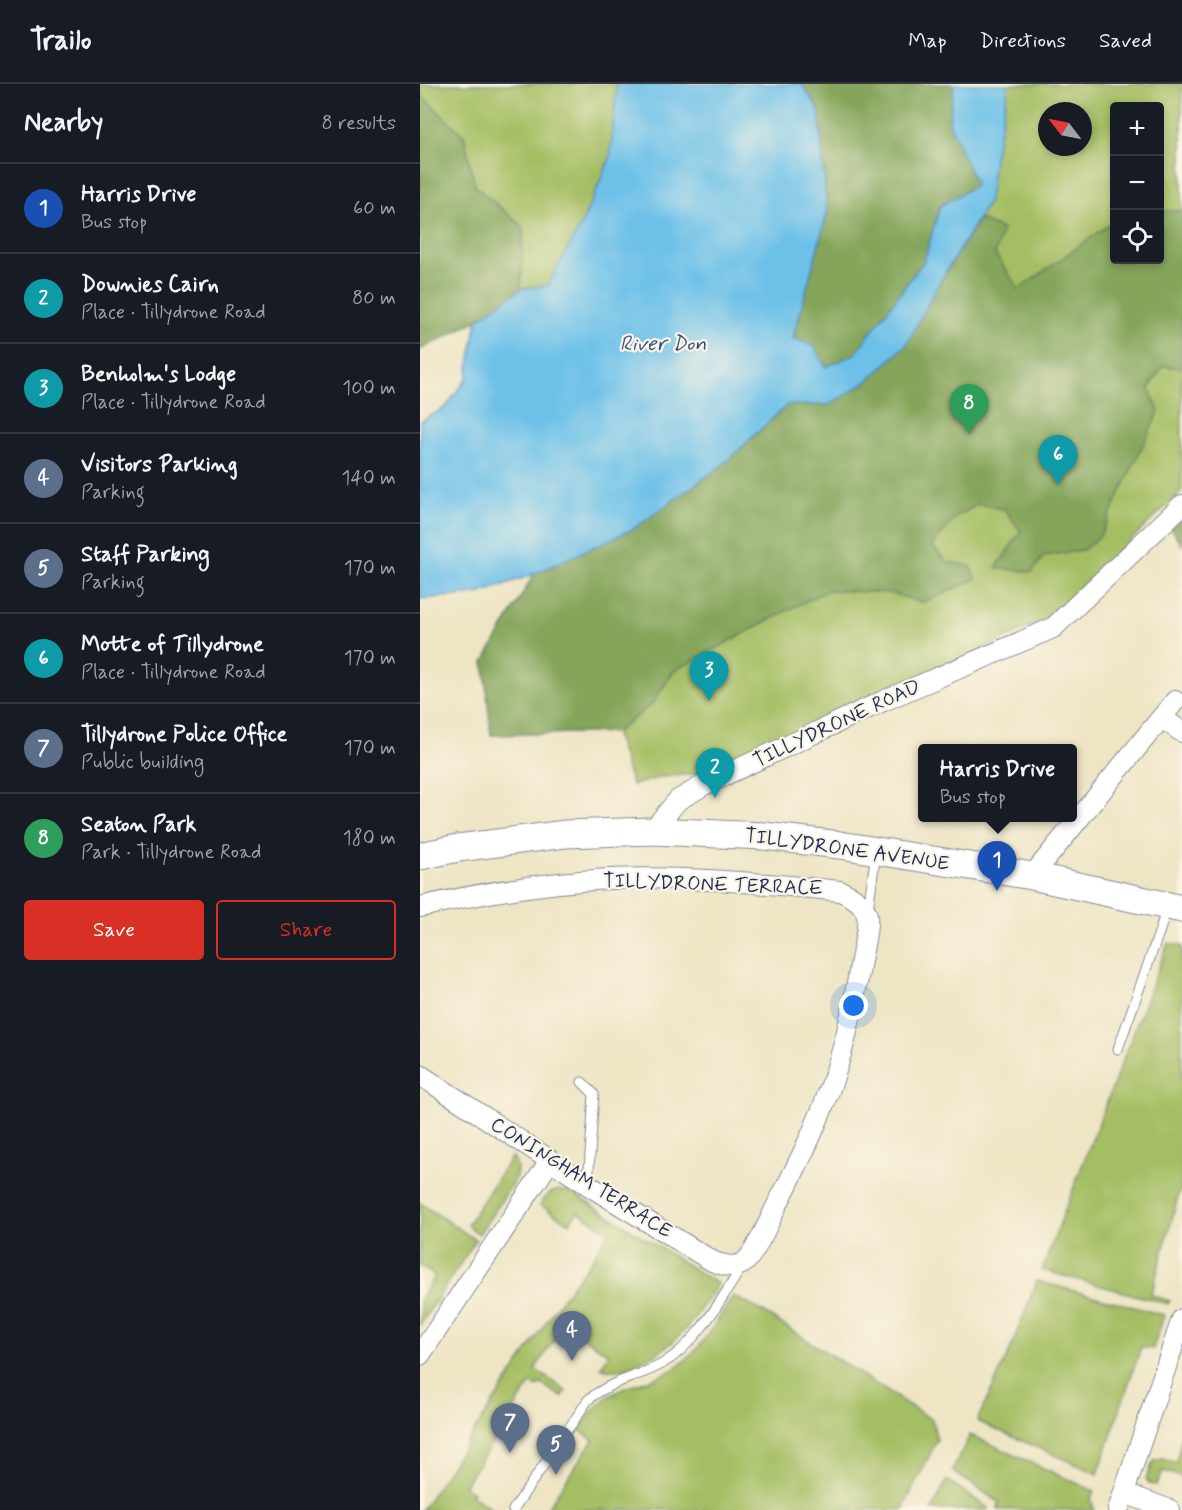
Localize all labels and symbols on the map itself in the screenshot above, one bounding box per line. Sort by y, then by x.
north arrow [1038,102,1092,156]
water label: River Don [620,330,706,358]
pin: 8 [950,384,988,434]
pin: 6 [1038,436,1078,485]
pin: 3 [690,652,728,701]
street label: TILLYDRONE ROAD [749,673,925,775]
pin: 2 [696,748,734,798]
street label: TILLYDRONE AVENUE [743,822,951,878]
pin: 1 [978,842,1016,891]
street label: TILLYDRONE TERRACE [603,868,823,902]
your location [839,991,868,1020]
street label: CONINGHAM TERRACE [485,1111,677,1245]
pin: 4 [552,1312,592,1361]
pin: 7 [490,1404,530,1453]
pin: 5 [536,1426,576,1475]

